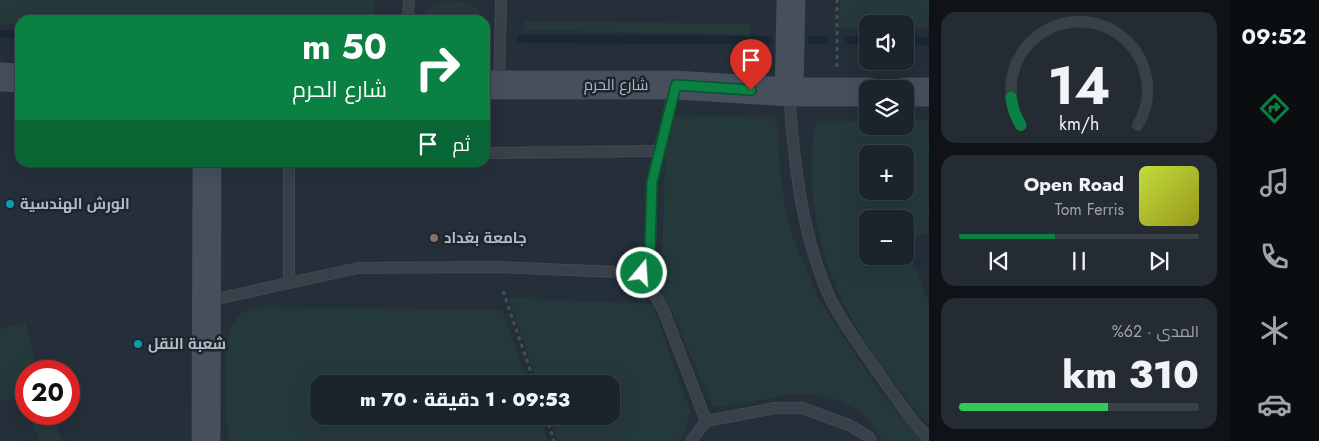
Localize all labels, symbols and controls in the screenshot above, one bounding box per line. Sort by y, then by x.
map controls [859,15,914,265]
button: sound [859,15,914,70]
text: 09:52 [1242,20,1307,52]
text: 50 m [302,22,387,72]
icon: right [405,35,470,100]
pin [730,39,772,90]
icon: arrive [737,46,765,74]
text: 14 [1048,48,1110,124]
text: شارع الحرم [292,73,387,105]
street label: شارع الحرم [584,74,648,96]
button: layers [859,80,914,135]
icon: directions [1257,91,1292,126]
text: km/h [1059,111,1099,137]
icon: arrive [414,130,442,158]
text: ثم [452,131,470,158]
button: + [859,145,914,200]
icon: music [1257,165,1292,200]
text: Open Road [1024,171,1124,198]
place label: الورش الهندسية [20,193,130,215]
marker: الورش الهندسية [4,198,16,210]
text: Tom Ferris [1055,198,1124,221]
button: − [859,210,914,265]
place label: جامعة بغداد [444,227,527,249]
marker: جامعة بغداد [428,232,440,244]
icon: phone [1257,239,1292,274]
position arrow [615,246,667,298]
icon: previous [985,247,1013,275]
icon: pause [1065,247,1093,275]
icon: next [1145,247,1173,275]
icon: climate [1257,313,1292,348]
text: المدى · 62% [1112,320,1199,343]
place label: شعبة النقل [148,333,226,355]
marker: شعبة النقل [132,338,144,350]
text: 310 km [1062,347,1199,402]
speed limit sign: 20 [15,360,80,425]
text: 09:53 · 1 دقيقة · 70 m [360,386,570,413]
icon: car [1257,387,1292,422]

